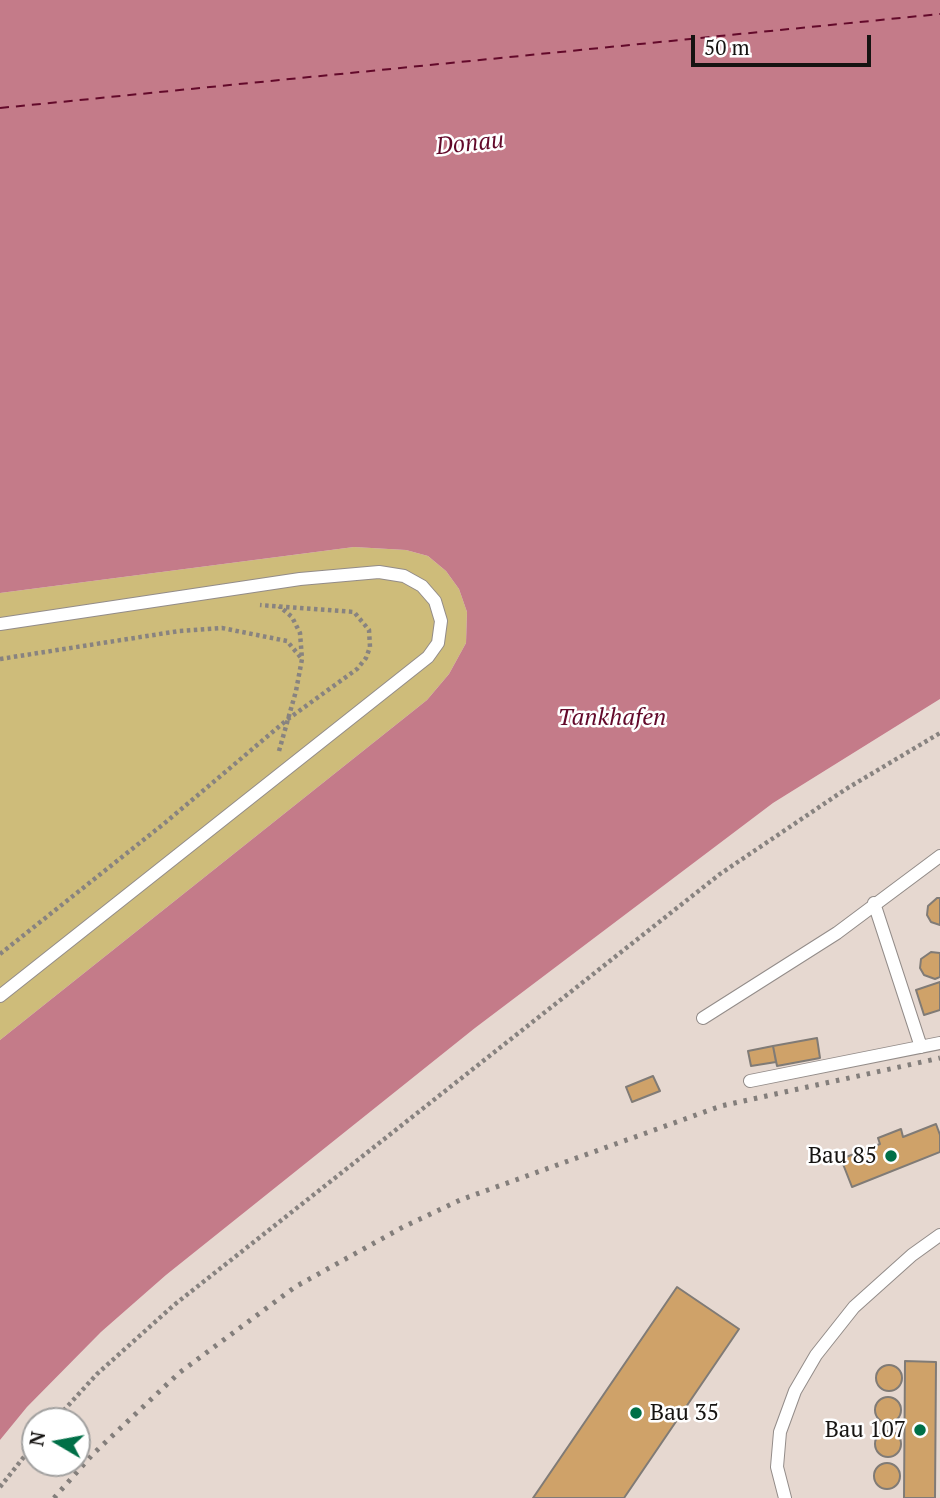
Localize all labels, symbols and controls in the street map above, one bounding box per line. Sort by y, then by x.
scale bar [695,21,875,65]
text: 50 m [704,33,750,61]
water label: Donau [435,126,505,162]
water label: Tankhafen [558,704,666,732]
place label: Bau 85 [808,1142,877,1170]
marker: Bau 85 [883,1148,899,1164]
place label: Bau 35 [650,1399,719,1427]
marker: Bau 35 [628,1405,644,1421]
north arrow [21,1407,91,1477]
place label: Bau 107 [825,1416,906,1444]
marker: Bau 107 [912,1422,928,1438]
text: N [23,1429,50,1448]

